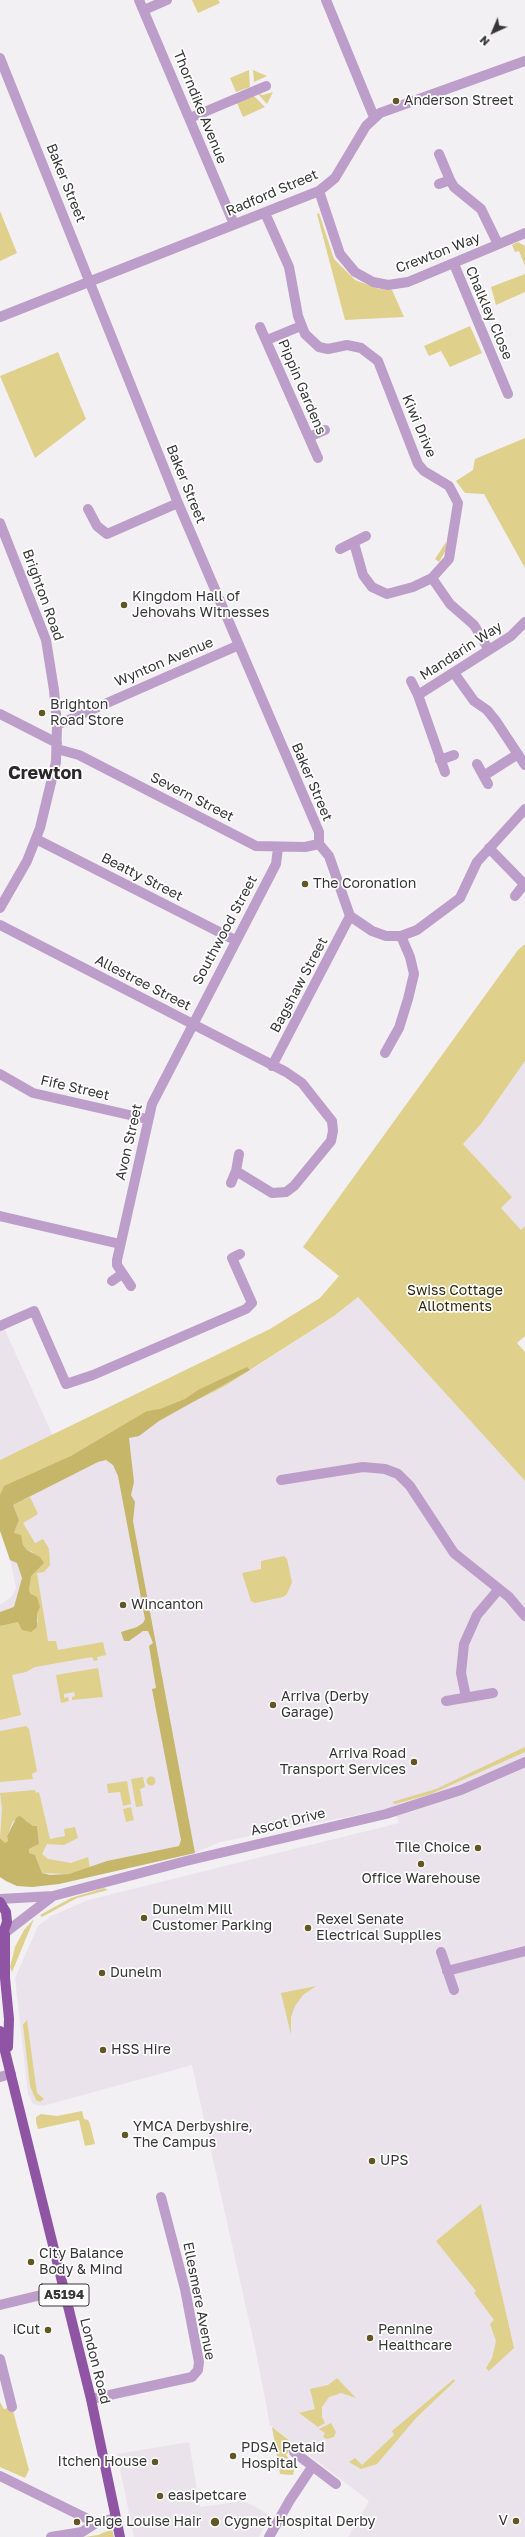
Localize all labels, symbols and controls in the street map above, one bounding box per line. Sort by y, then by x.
north arrow [473,12,513,52]
text: N [477,33,492,49]
street label: Thorndike Avenue [170,48,230,166]
place label: Anderson Street [404,93,514,109]
marker: Anderson Street [391,96,401,106]
street label: Baker Street [43,141,89,225]
street label: Radford Street [224,166,320,220]
street label: Crewton Way [393,229,483,277]
street label: Chalkley Close [462,264,516,362]
street label: Pippin Gardens [274,337,330,437]
street label: Kiwi Drive [398,392,440,460]
street label: Baker Street [163,442,209,526]
street label: Brighton Road [19,547,67,643]
place label: Kingdom Hall of Jehovahs Witnesses [132,589,269,622]
marker: Kingdom Hall of Jehovahs Witnesses [119,600,129,610]
street label: Mandarin Way [417,618,505,684]
street label: Wynton Avenue [112,634,216,690]
place label: Brighton Road Store [50,697,124,730]
marker: Brighton Road Store [37,708,47,718]
street label: Baker Street [288,740,336,824]
district label: Crewton [8,762,82,784]
street label: Severn Street [147,769,237,825]
street label: Beatty Street [98,849,186,905]
street label: Southwood Street [189,872,261,988]
place label: The Coronation [313,876,416,892]
marker: The Coronation [300,879,310,889]
street label: Bagshaw Street [267,934,331,1036]
street label: Allestree Street [92,952,194,1014]
street label: Fife Street [39,1072,111,1104]
street label: Avon Street [112,1102,146,1182]
park label: Swiss Cottage Allotments [407,1283,503,1316]
place label: Wincanton [131,1597,203,1613]
marker: Wincanton [118,1600,128,1610]
place label: Arriva (Derby Garage) [281,1689,369,1722]
marker: Arriva (Derby Garage) [268,1700,278,1710]
place label: Arriva Road Transport Services [280,1746,406,1778]
marker: Arriva Road Transport Services [409,1757,419,1767]
street label: Ascot Drive [249,1805,327,1839]
place label: Tile Choice [396,1840,470,1856]
marker: Tile Choice [473,1843,483,1853]
marker: Office Warehouse [416,1859,426,1869]
place label: Office Warehouse [362,1871,480,1887]
place label: Dunelm Mill Customer Parking [152,1902,272,1934]
place label: Rexel Senate Electrical Supplies [316,1912,441,1944]
marker: Dunelm Mill Customer Parking [139,1913,149,1923]
marker: Rexel Senate Electrical Supplies [303,1923,313,1933]
place label: Dunelm [110,1965,162,1981]
marker: Dunelm [97,1968,107,1978]
place label: HSS Hire [111,2042,171,2058]
marker: HSS Hire [98,2045,108,2055]
place label: YMCA Derbyshire, The Campus [133,2119,253,2152]
marker: YMCA Derbyshire, The Campus [120,2130,130,2140]
place label: UPS [380,2153,408,2169]
marker: UPS [367,2156,377,2166]
street label: Ellesmere Avenue [179,2241,219,2361]
place label: City Balance Body & Mind [39,2246,124,2278]
marker: City Balance Body & Mind [26,2257,36,2267]
road number: A5194 [39,2284,89,2306]
street label: London Road [76,2316,114,2406]
place label: iCut [13,2322,40,2338]
place label: Pennine Healthcare [378,2322,452,2354]
marker: iCut [43,2325,53,2335]
marker: Pennine Healthcare [365,2333,375,2343]
place label: PDSA Petaid Hospital [241,2440,325,2472]
marker: PDSA Petaid Hospital [228,2451,238,2461]
place label: Itchen House [57,2454,147,2470]
marker: Itchen House [150,2457,160,2467]
place label: easipetcare [168,2488,247,2504]
marker: easipetcare [155,2491,165,2501]
place label: V [499,2513,508,2529]
place label: Paige Louise Hair [85,2514,201,2530]
place label: Cygnet Hospital Derby [224,2514,375,2530]
marker: Cygnet Hospital Derby [209,2516,221,2528]
marker: V [511,2516,521,2526]
marker: Paige Louise Hair [72,2517,82,2527]

